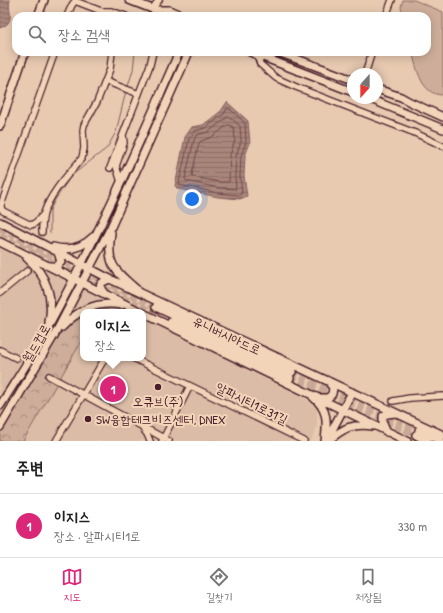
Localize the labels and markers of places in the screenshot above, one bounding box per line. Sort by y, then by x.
pin: 1 [100,374,126,404]
marker: 오큐브(주) [153,382,163,392]
place label: 오큐브(주) [133,392,183,410]
place label: SW융합테크비즈센터, DNEX [96,410,226,428]
marker: SW융합테크비즈센터, DNEX [83,414,93,424]

